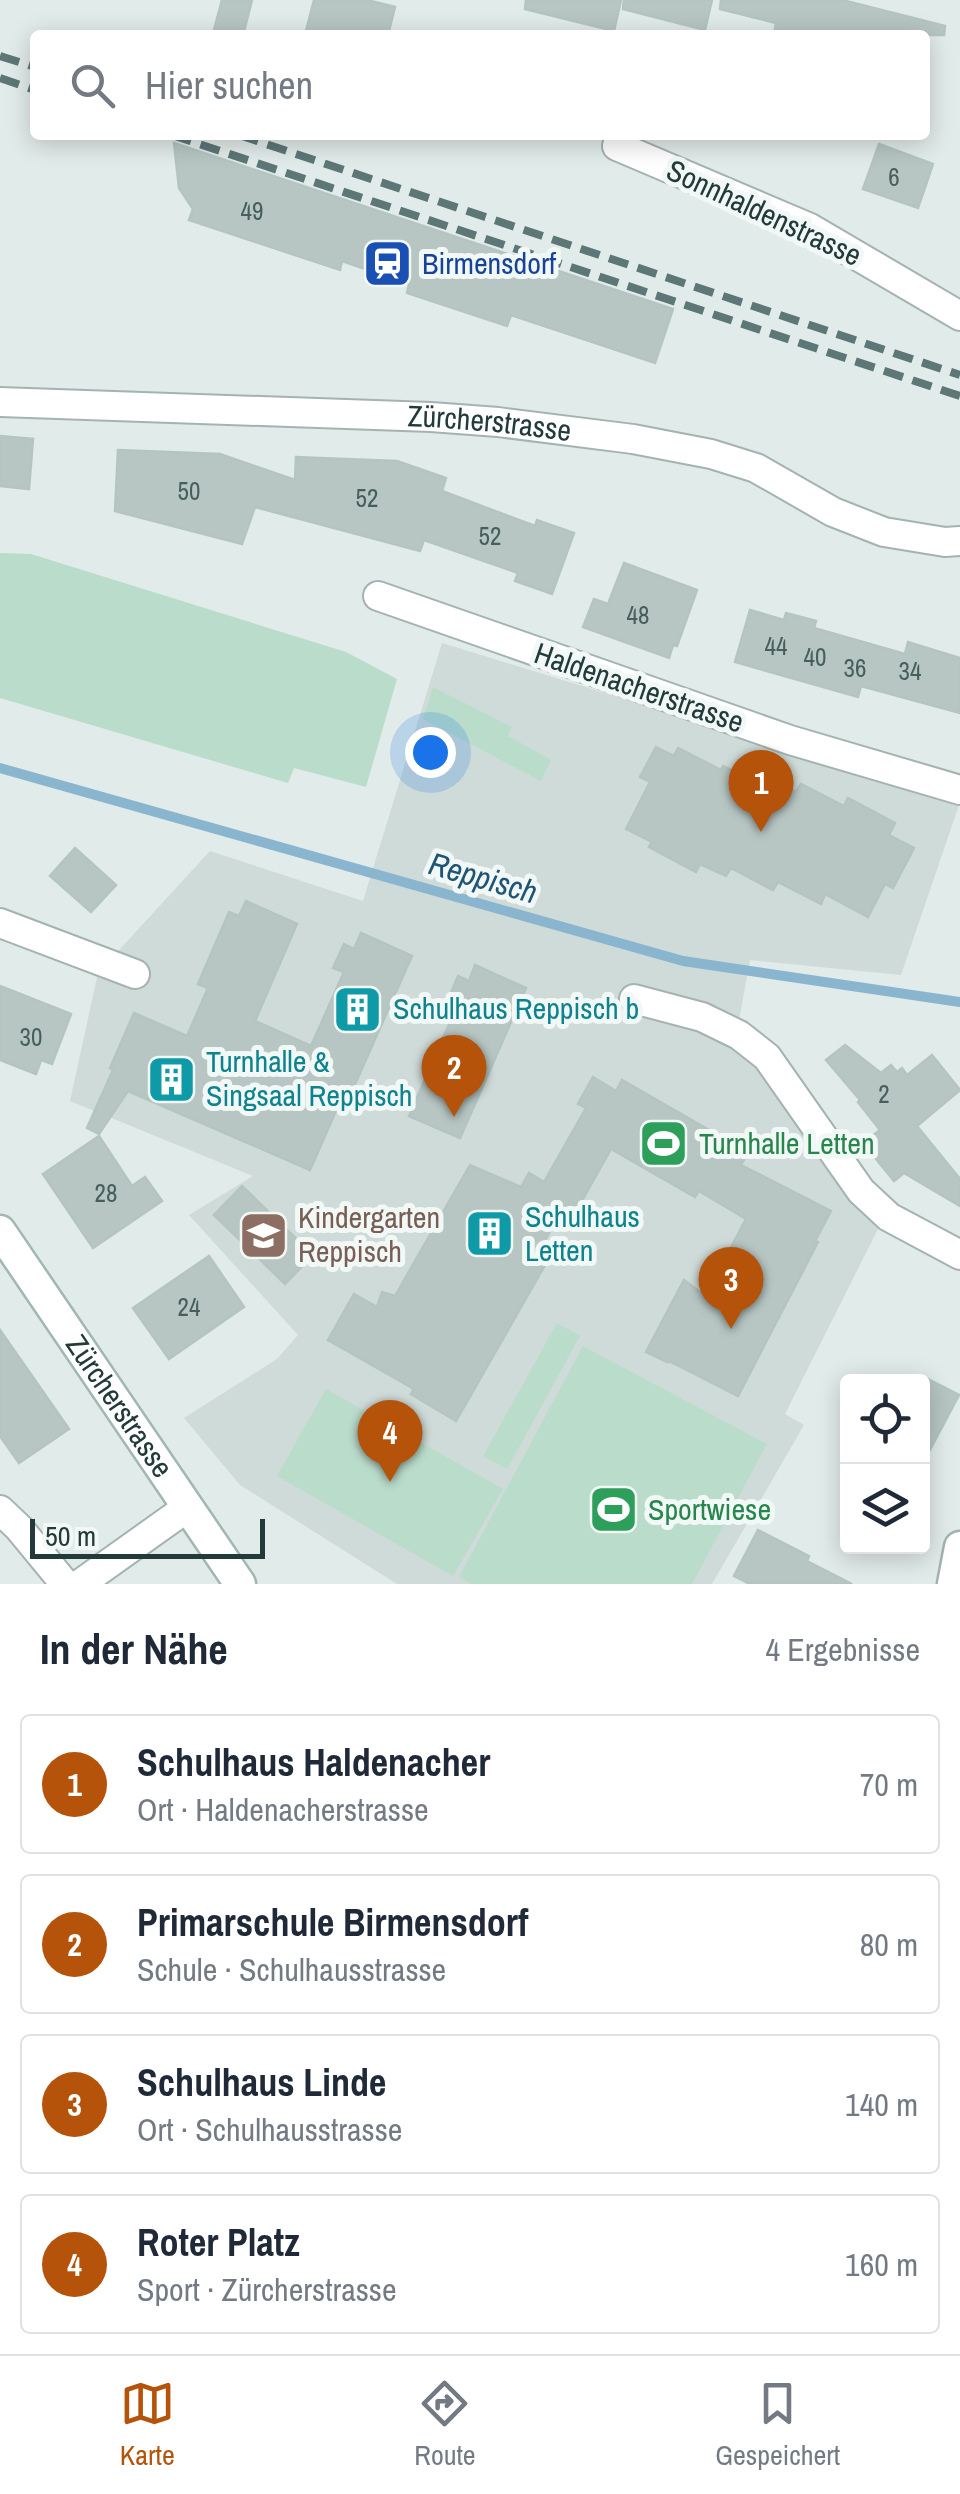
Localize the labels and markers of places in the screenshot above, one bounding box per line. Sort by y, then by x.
station icon: Birmensdorf [361,238,413,290]
place label: Birmensdorf [422,243,556,283]
pin: 1 [728,750,794,832]
building icon: Schulhaus Reppisch b [332,983,384,1035]
place label: Schulhaus Reppisch b [393,988,639,1028]
pin: 2 [422,1034,486,1117]
place label: Turnhalle & Singsaal Reppisch [206,1041,413,1115]
building icon: Turnhalle & Singsaal Reppisch [145,1053,197,1105]
sports icon: Turnhalle Letten [638,1118,690,1170]
place label: Turnhalle Letten [699,1123,875,1163]
place label: Schulhaus Letten [525,1196,640,1270]
place label: Kindergarten Reppisch [298,1197,440,1271]
building icon: Schulhaus Letten [464,1208,516,1260]
school or university icon: Kindergarten Reppisch [237,1209,289,1261]
pin: 3 [698,1246,764,1329]
pin: 4 [358,1400,422,1482]
sports icon: Sportwiese [587,1484,639,1536]
place label: Sportwiese [648,1489,771,1529]

